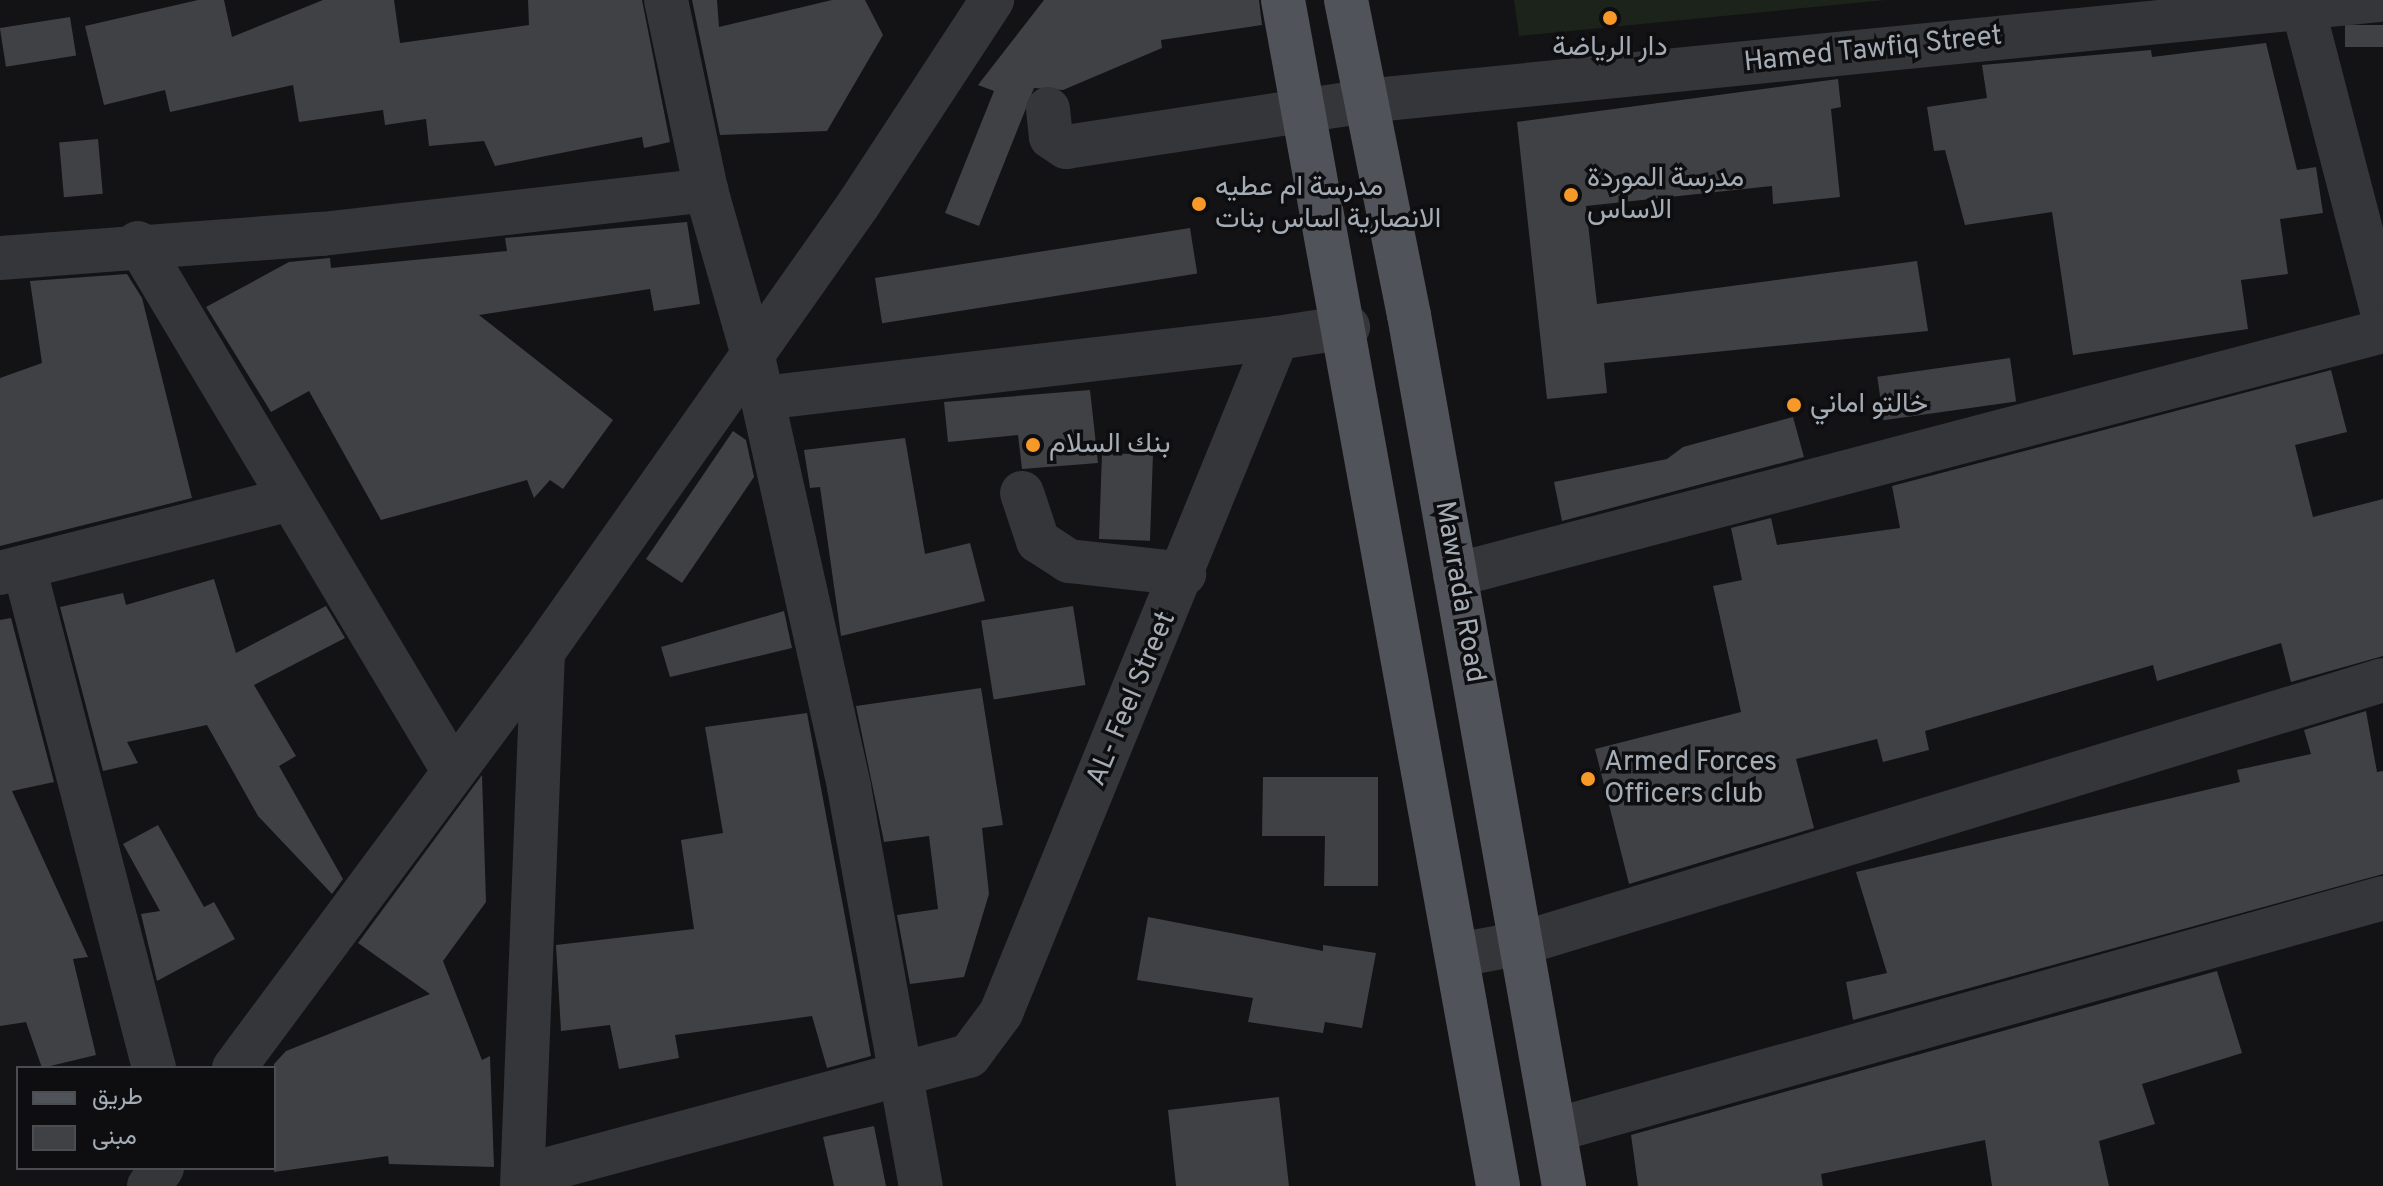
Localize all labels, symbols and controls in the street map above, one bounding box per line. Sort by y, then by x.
marker: دار الرياضة [1601,9,1619,27]
street label: Hamed Tawfiq Street [1742,20,2004,80]
place label: دار الرياضة [1552,31,1668,65]
place label: مدرسة الموردة الاساس [1587,162,1744,228]
place label: مدرسة ام عطيه الانصارية اساس بنات [1215,171,1441,237]
marker: مدرسة الموردة الاساس [1562,186,1580,204]
marker: مدرسة ام عطيه الانصارية اساس بنات [1190,195,1208,213]
place label: خالتو اماني [1810,388,1928,422]
marker: خالتو اماني [1785,396,1803,414]
place label: بنك السلام [1049,428,1170,462]
marker: بنك السلام [1024,436,1042,454]
street label: Mawrada Road [1427,499,1491,685]
street label: AL- Feel Street [1080,607,1184,791]
place label: Armed Forces Officers club [1604,746,1777,812]
marker: Armed Forces Officers club [1579,770,1597,788]
legend [16,1066,276,1170]
text: طريق [92,1083,143,1113]
text: مبنى [92,1123,137,1153]

